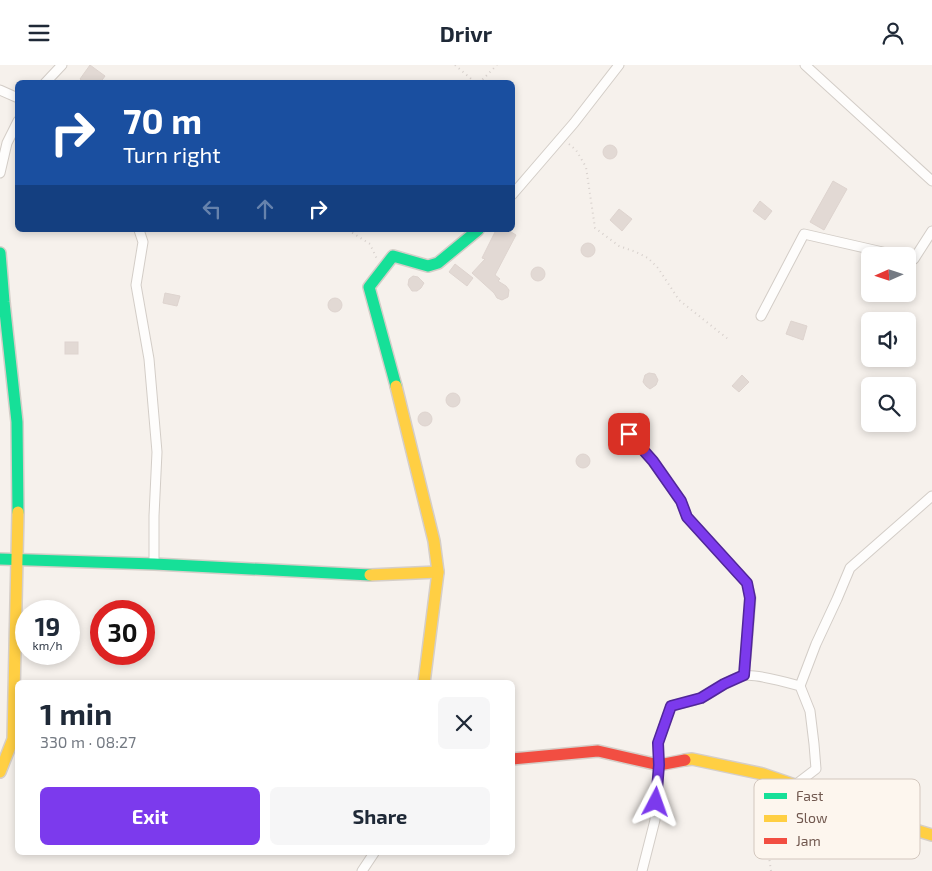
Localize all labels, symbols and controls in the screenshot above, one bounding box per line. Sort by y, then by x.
icon: menu [25,19,53,47]
icon: person [879,19,907,47]
text: Drivr [440,20,492,46]
text: 70 m [123,99,202,141]
icon: right [40,100,105,165]
text: Turn right [123,141,221,167]
icon: left [198,195,226,223]
icon: ahead [251,195,279,223]
icon: right [304,195,332,223]
north arrow [861,247,916,303]
map controls [861,247,916,432]
button: sound [861,312,916,367]
button: search [861,377,916,432]
pin [608,413,650,455]
icon: arrive [615,420,643,448]
speed limit sign: 30 [90,600,155,665]
text: 19 [35,611,60,641]
text: km/h [33,638,62,652]
text: 1 min [40,695,112,731]
button: close [438,697,490,749]
text: 330 m · 08:27 [40,732,136,751]
position arrow [629,775,681,827]
legend [754,779,920,859]
button: Exit [40,787,260,845]
button: Share [270,787,490,845]
text: Fast [796,787,823,804]
text: Slow [796,809,828,826]
text: Jam [796,832,821,849]

